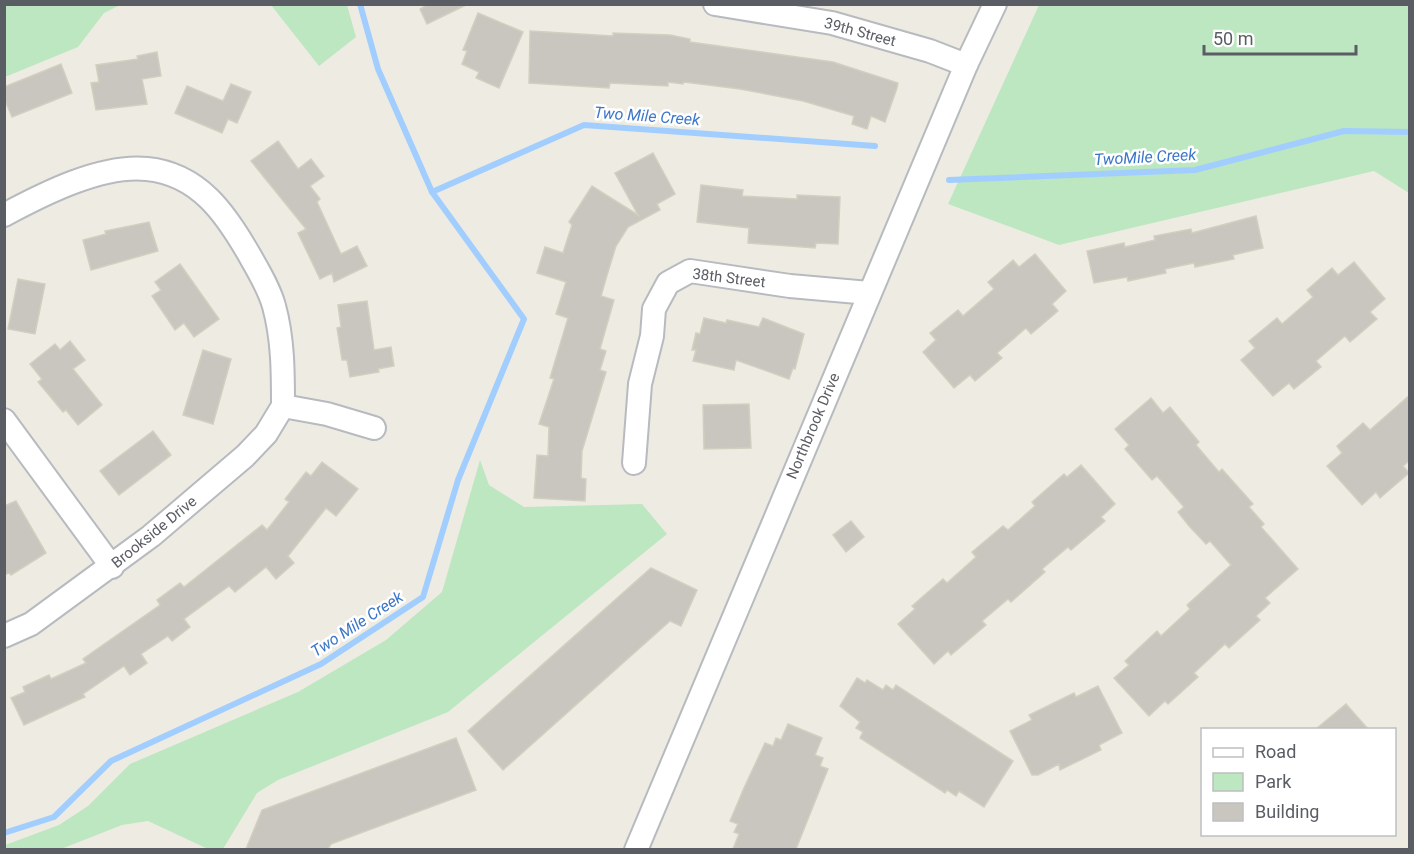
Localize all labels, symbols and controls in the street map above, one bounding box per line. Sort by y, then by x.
street label: 39th Street [822,14,898,50]
scale bar [1204,18,1356,56]
text: 50 m [1213,28,1253,49]
water label: Two Mile Creek [593,103,702,129]
water label: TwoMile Creek [1094,145,1198,169]
street label: 38th Street [692,265,767,291]
street label: Northbrook Drive [783,370,843,482]
street label: Brookside Drive [108,492,200,572]
water label: Two Mile Creek [307,587,408,661]
legend [1201,728,1396,836]
text: Road [1255,741,1296,762]
text: Park [1255,771,1292,792]
text: Building [1255,801,1319,822]

